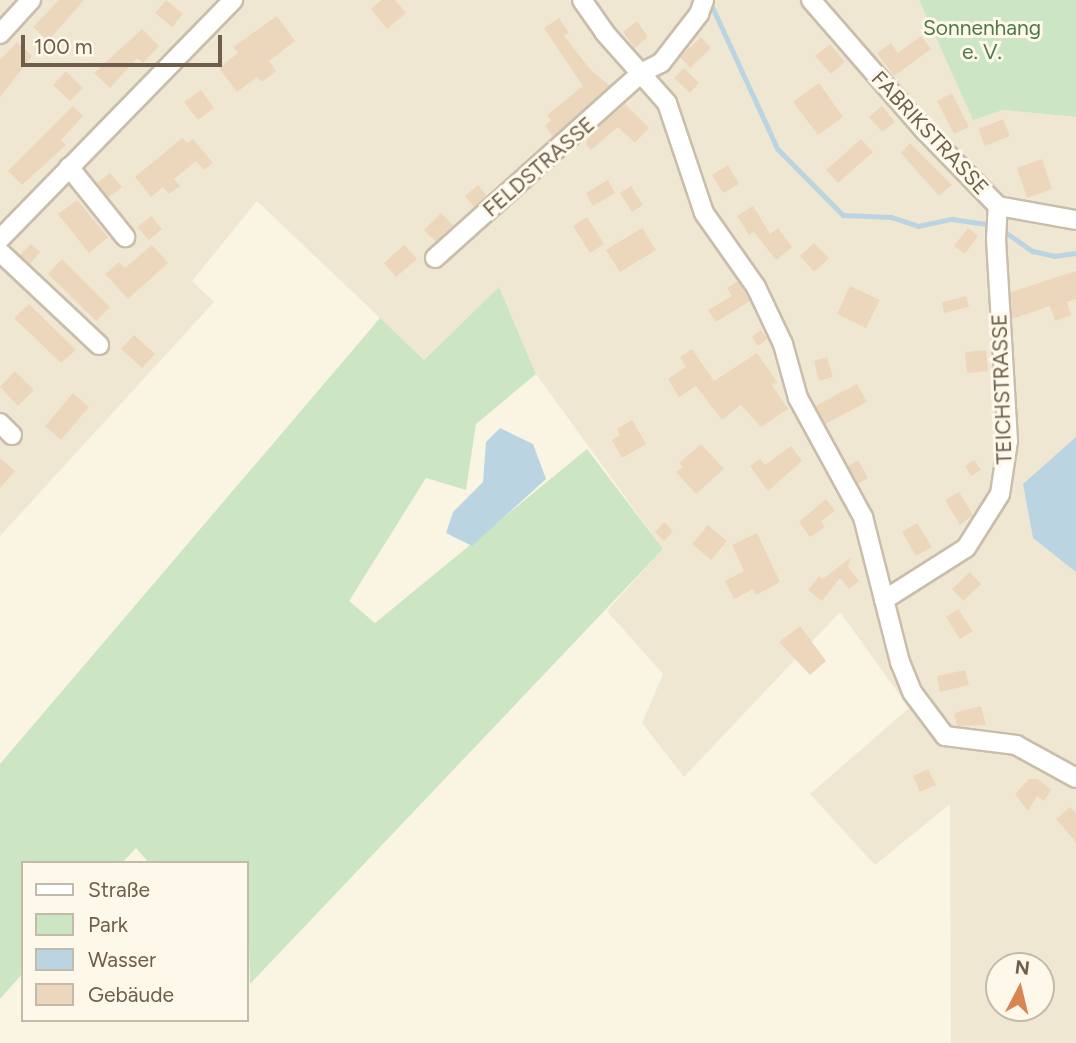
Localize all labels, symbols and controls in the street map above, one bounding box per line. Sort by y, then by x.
park label: Sonnenhang e. V. [923,15,1041,65]
scale bar [24,21,226,65]
text: 100 m [34,34,93,59]
street label: FABRIKSTRASSE [866,66,994,200]
street label: FELDSTRASSE [478,112,600,222]
street label: TEICHSTRASSE [987,313,1017,465]
legend [21,861,248,1022]
text: Straße [88,877,150,902]
text: Park [88,912,128,937]
text: Wasser [88,947,156,972]
north arrow [985,952,1055,1022]
text: N [1014,955,1031,980]
text: Gebäude [88,982,174,1007]

